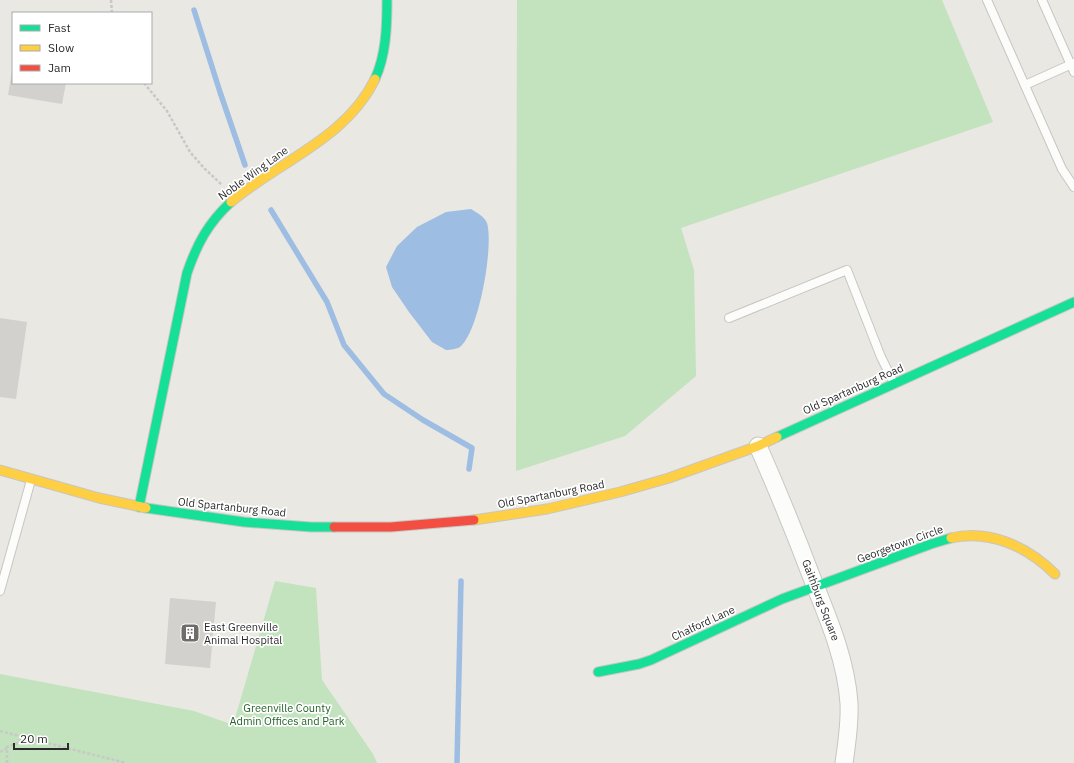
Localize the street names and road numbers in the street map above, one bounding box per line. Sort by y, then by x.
street label: Noble Wing Lane [215,143,291,203]
street label: Old Spartanburg Road [801,361,905,417]
street label: Old Spartanburg Road [496,477,606,511]
street label: Old Spartanburg Road [177,494,287,520]
street label: Georgetown Circle [855,522,945,566]
street label: Gaithburg Square [799,557,843,643]
street label: Chalford Lane [669,602,737,644]

